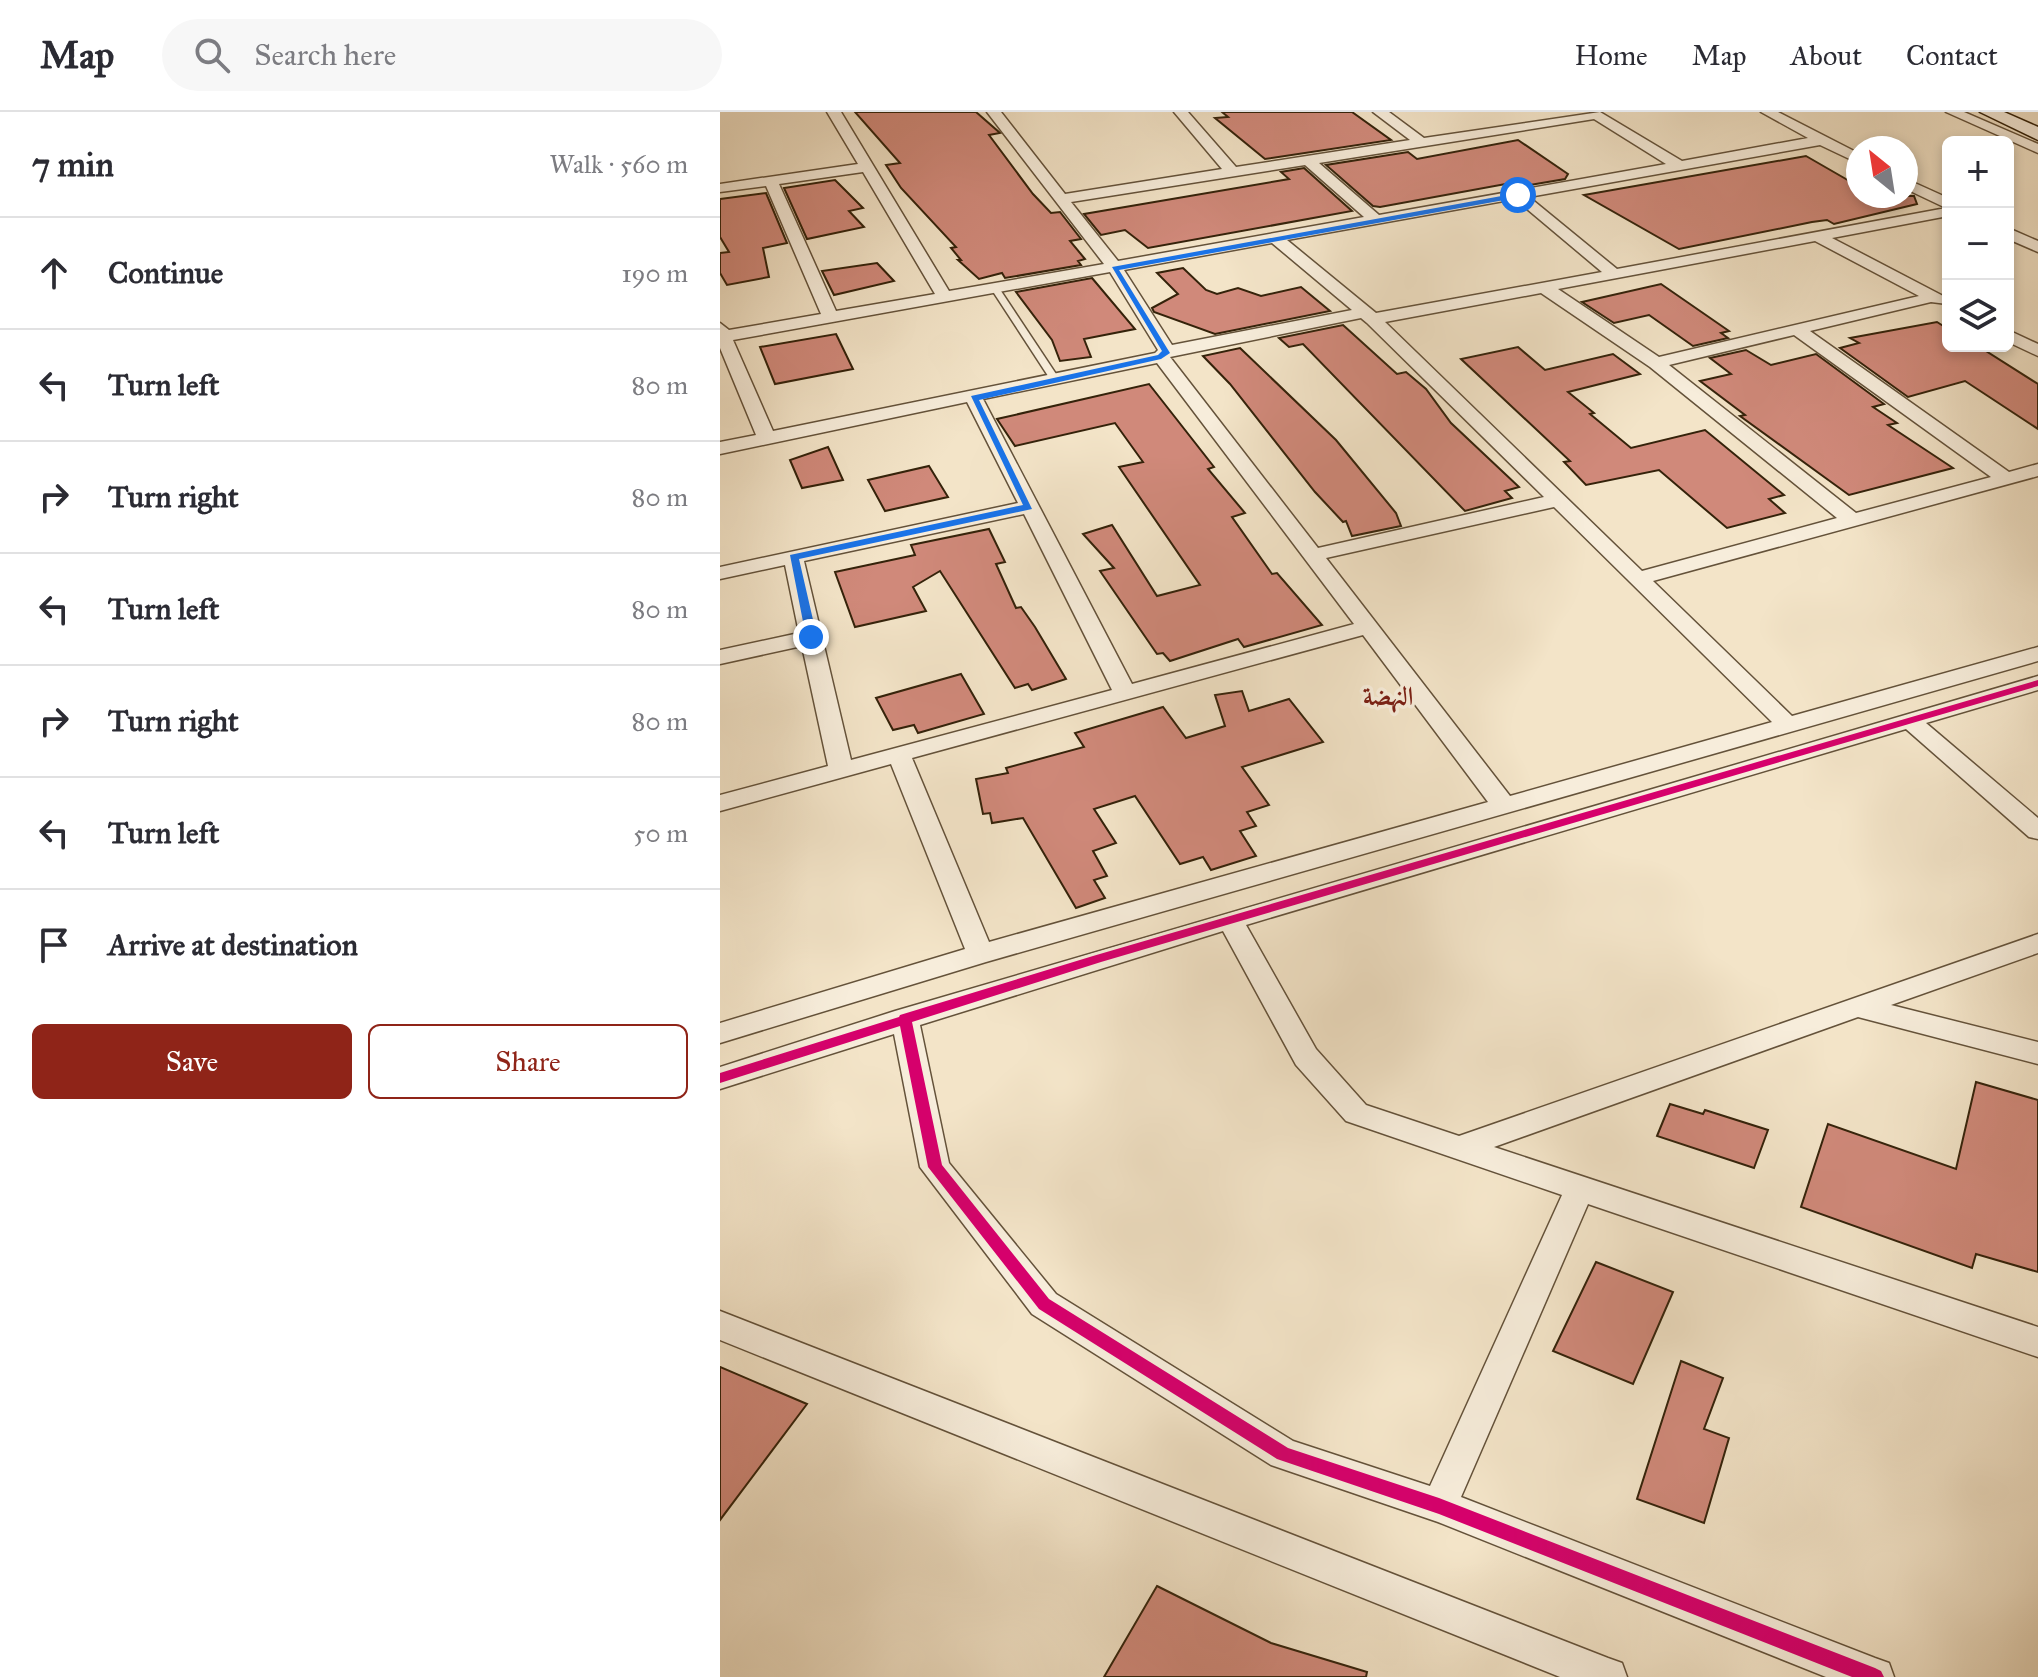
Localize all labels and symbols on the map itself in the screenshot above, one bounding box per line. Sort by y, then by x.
north arrow [1846,136,1918,208]
route start [1500,177,1536,213]
route end [793,619,829,655]
district label: النهضة [1363,680,1413,713]

